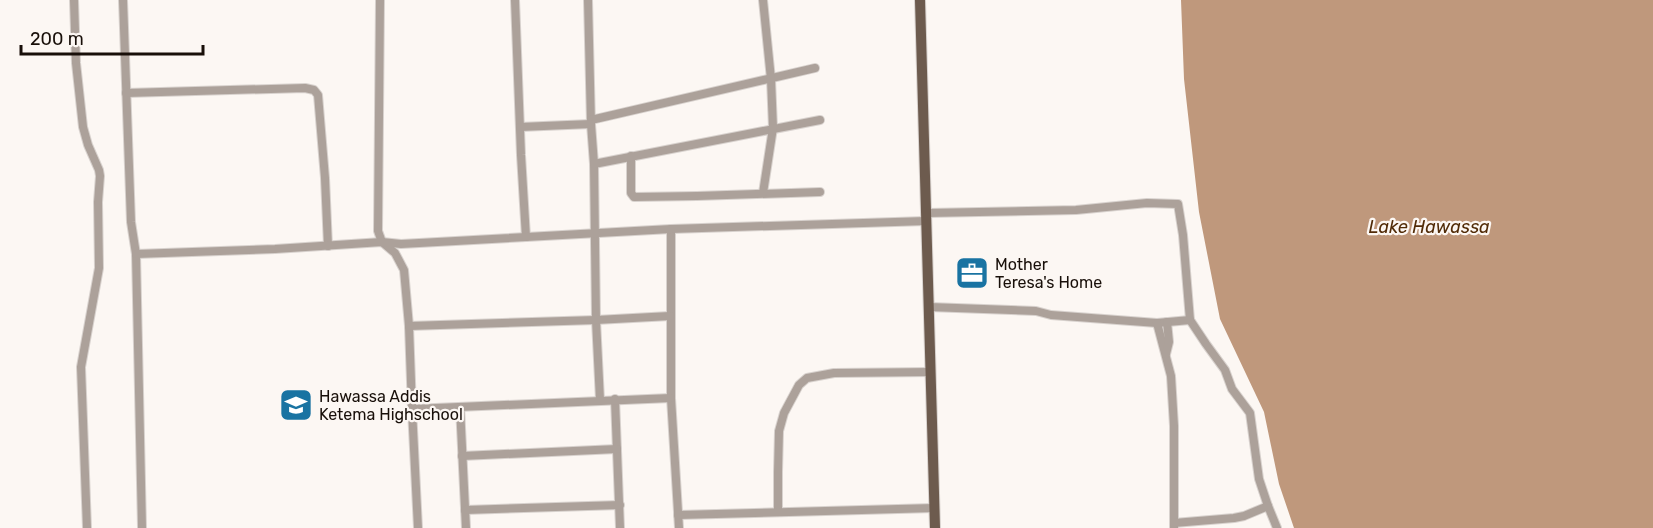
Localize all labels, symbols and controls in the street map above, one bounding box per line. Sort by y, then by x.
scale bar [21,18,202,56]
text: 200 m [30,28,84,50]
water label: Lake Hawassa [1368,216,1490,238]
office icon: Mother Teresa's Home [954,255,990,291]
place label: Mother Teresa's Home [995,255,1102,292]
school or university icon: Hawassa Addis Ketema Highschool [278,387,314,423]
place label: Hawassa Addis Ketema Highschool [319,387,463,424]

